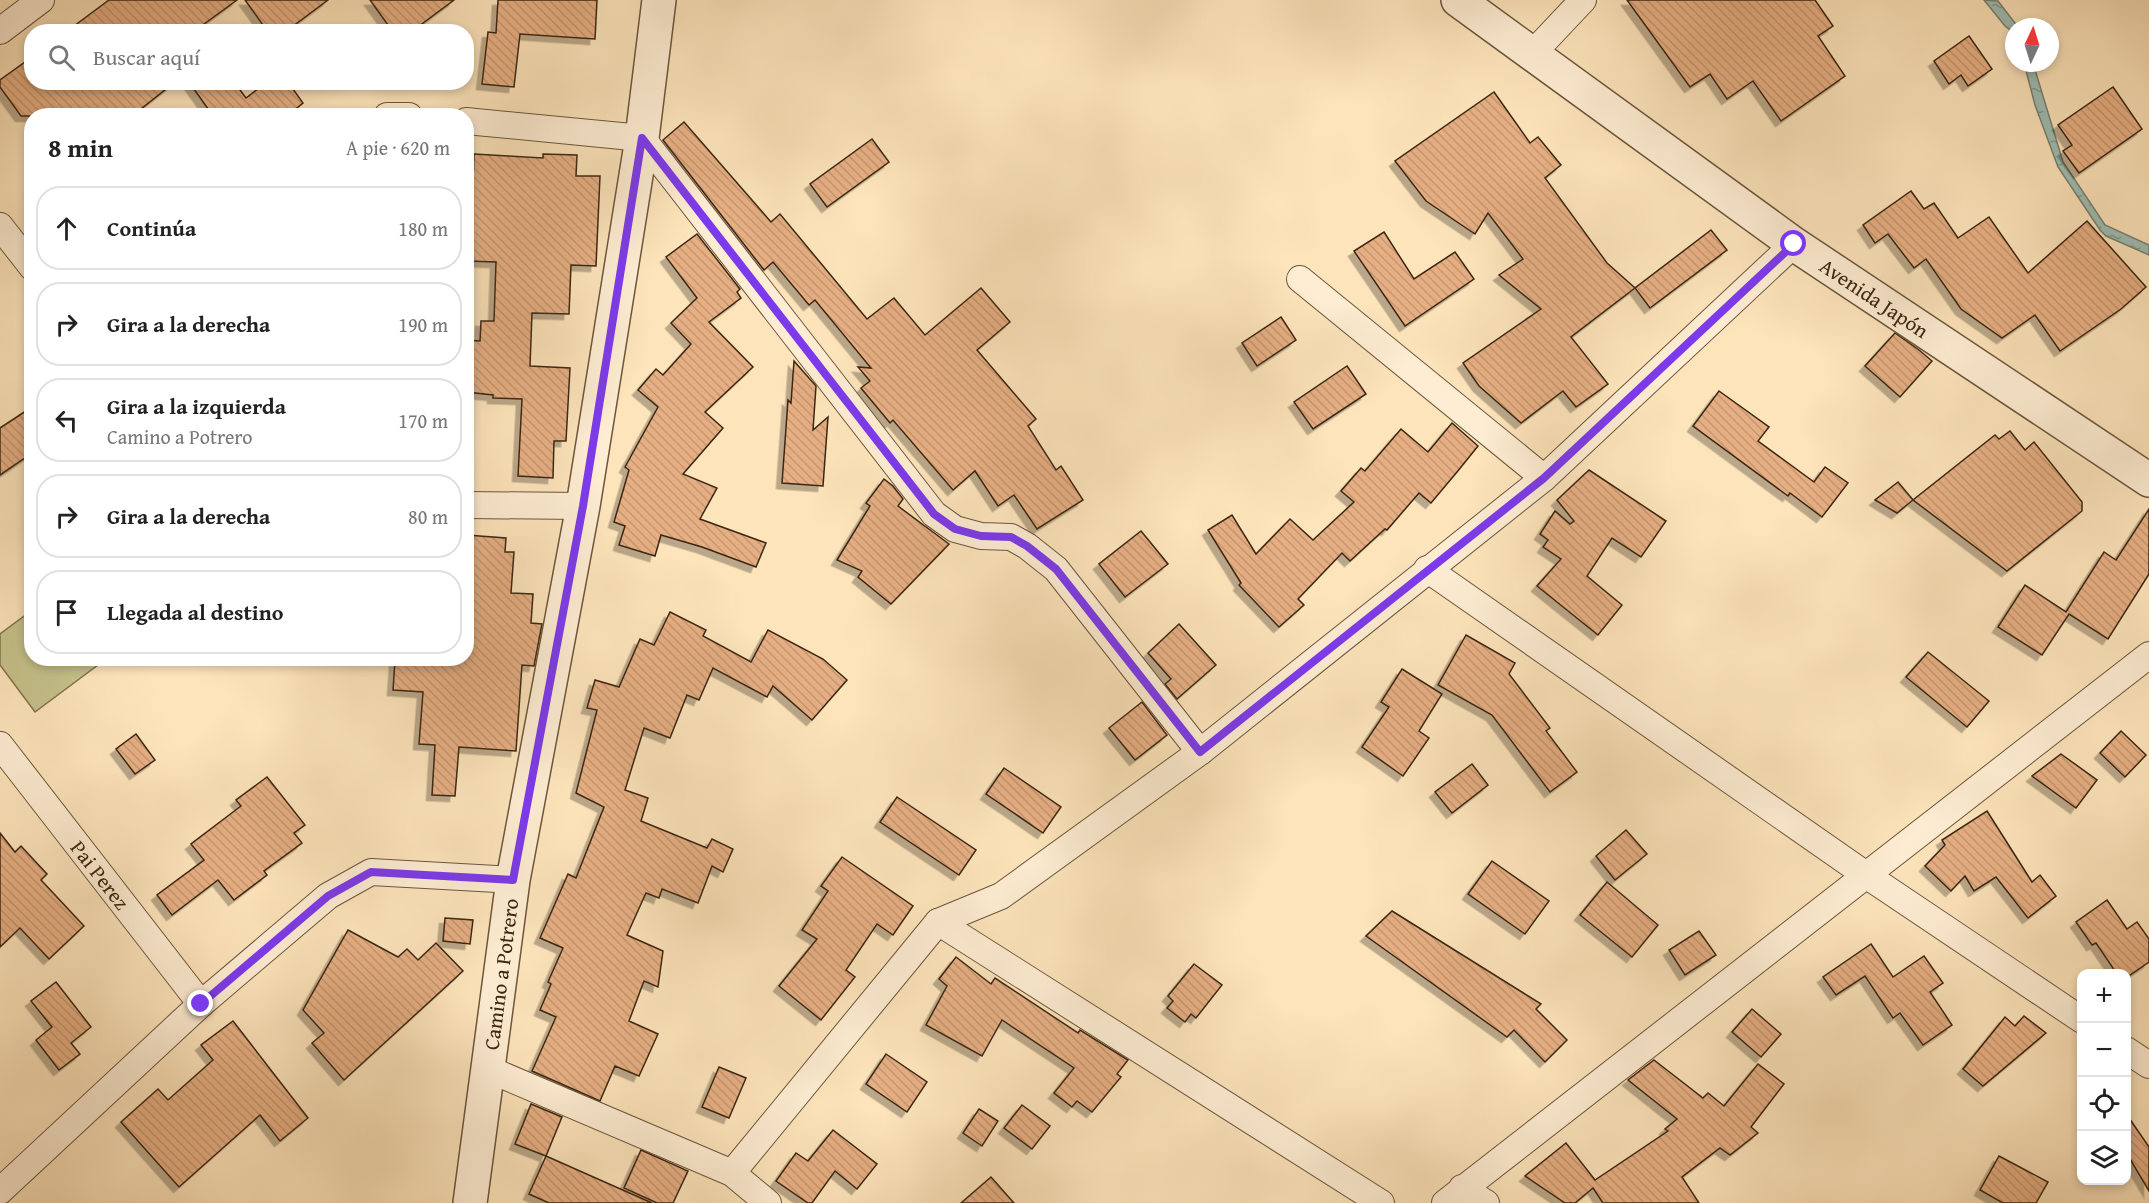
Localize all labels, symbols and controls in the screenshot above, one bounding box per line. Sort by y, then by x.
north arrow [2005,18,2059,72]
search box [24,24,474,90]
icon: search [45,41,78,74]
text: Buscar aquí [93,41,200,73]
text: 8 min [48,128,113,167]
text: A pie · 620 m [346,133,450,162]
icon: ahead [50,212,83,245]
text: Continúa [107,212,196,244]
text: 180 m [398,214,448,243]
route start [1780,230,1806,256]
street label: Avenida Japón [1814,250,1936,345]
icon: right [50,308,83,341]
text: Gira a la derecha [107,308,270,340]
text: 190 m [398,310,448,339]
text: Gira a la izquierda [107,390,286,422]
icon: left [50,404,83,437]
text: 170 m [398,406,448,435]
text: Camino a Potrero [107,422,252,451]
icon: right [50,500,83,533]
text: Gira a la derecha [107,500,270,532]
text: 80 m [408,502,448,531]
icon: arrive [50,596,83,629]
text: Llegada al destino [107,596,283,628]
street label: Pai Perez [64,833,137,916]
street label: Camino a Potrero [475,896,526,1052]
map controls [2077,969,2131,1185]
button: + [2077,969,2131,1023]
route end [187,990,213,1016]
button: − [2077,1023,2131,1077]
button: locate [2077,1077,2131,1131]
button: layers [2077,1131,2131,1185]

